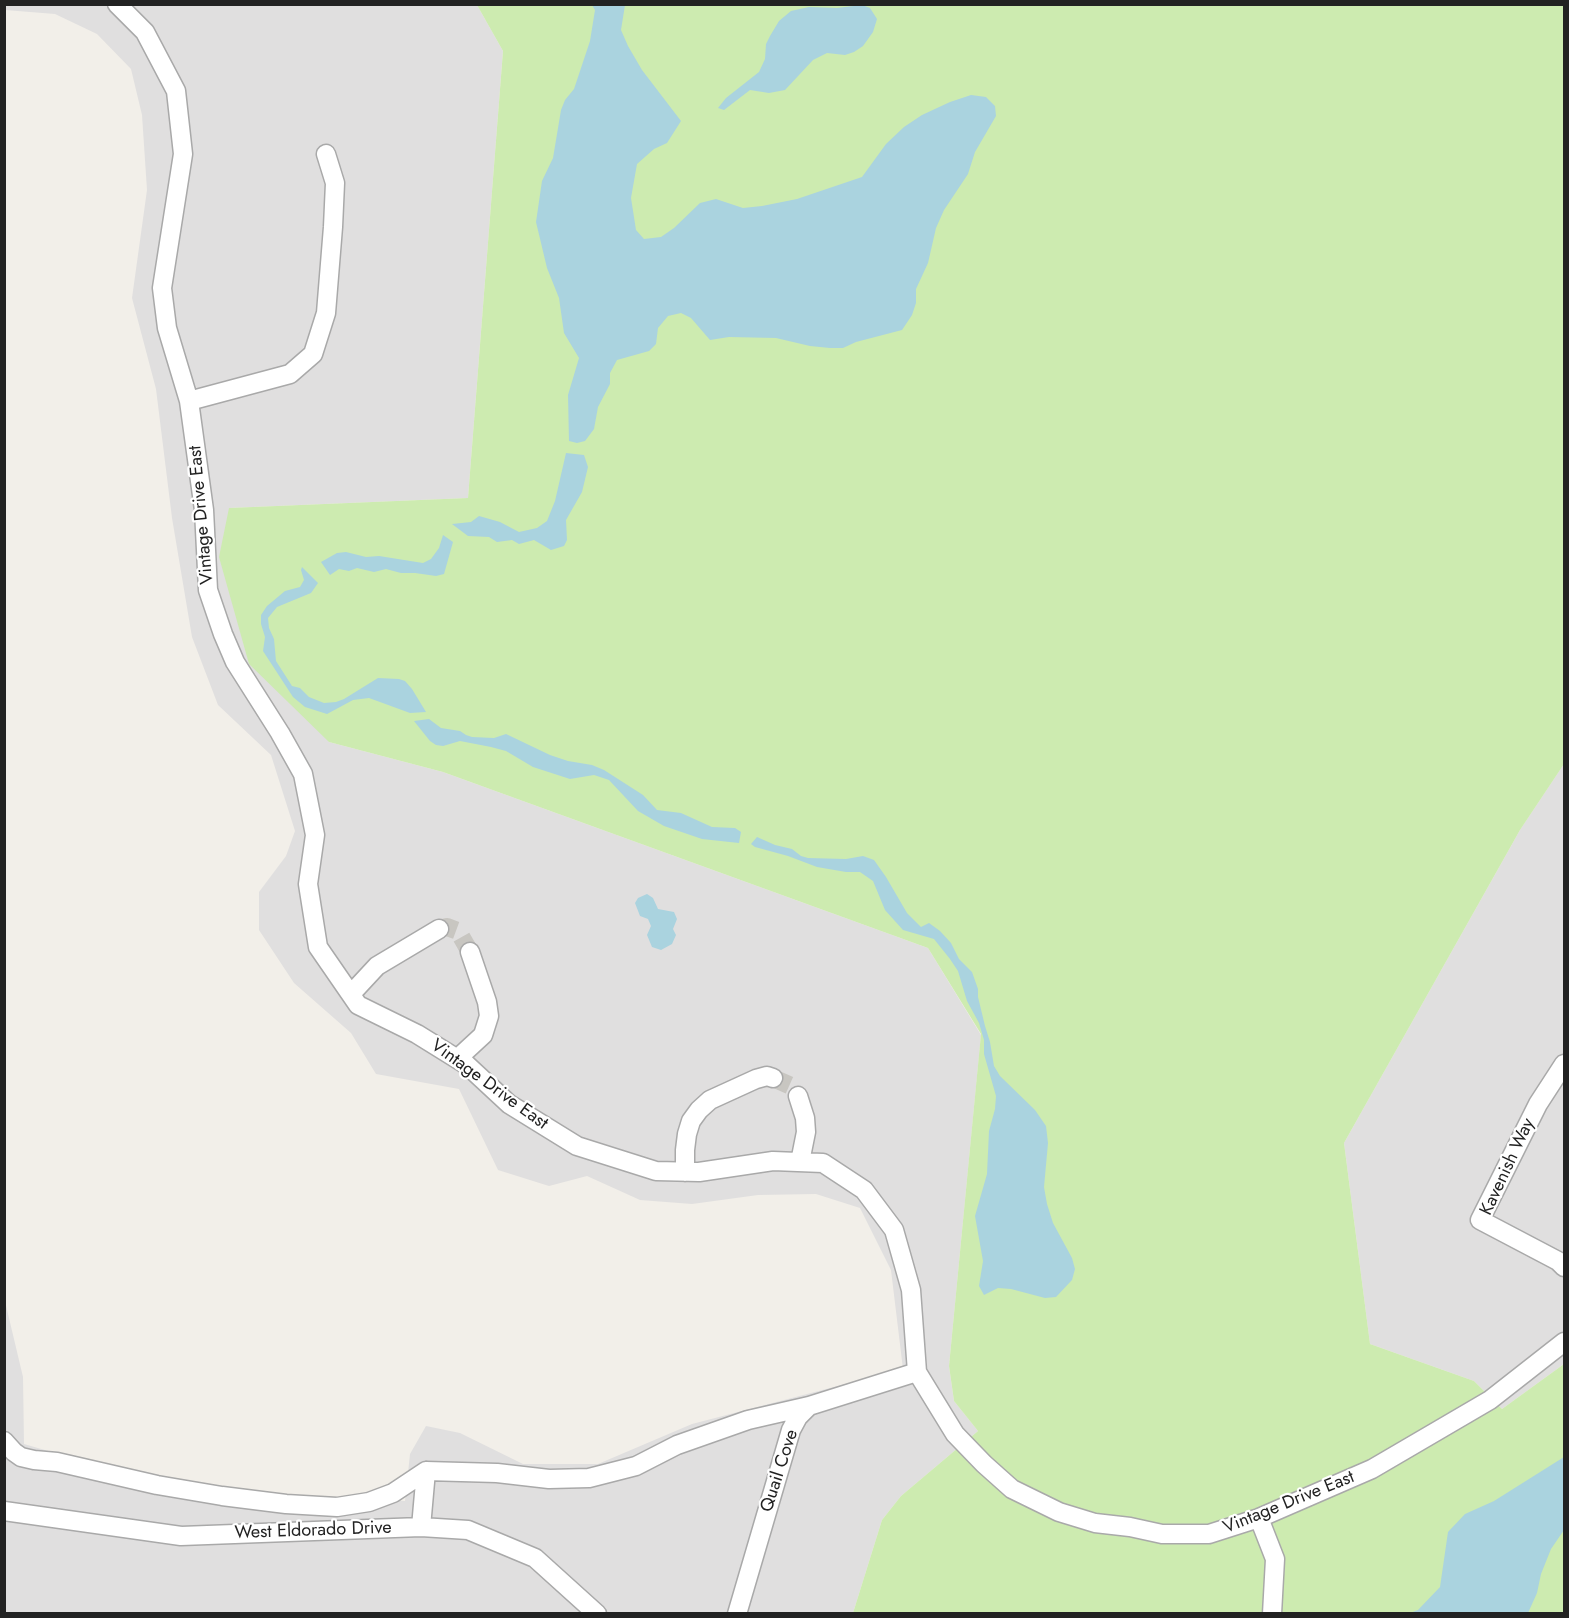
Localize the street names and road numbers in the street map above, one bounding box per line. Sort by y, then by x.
street label: Vintage Drive East [185,445,219,585]
street label: Vintage Drive East [426,1035,552,1135]
street label: Kavenish Way [1476,1115,1540,1219]
street label: Quail Cove [757,1427,803,1515]
street label: Vintage Drive East [1220,1467,1358,1539]
street label: West Eldorado Drive [234,1517,392,1545]

